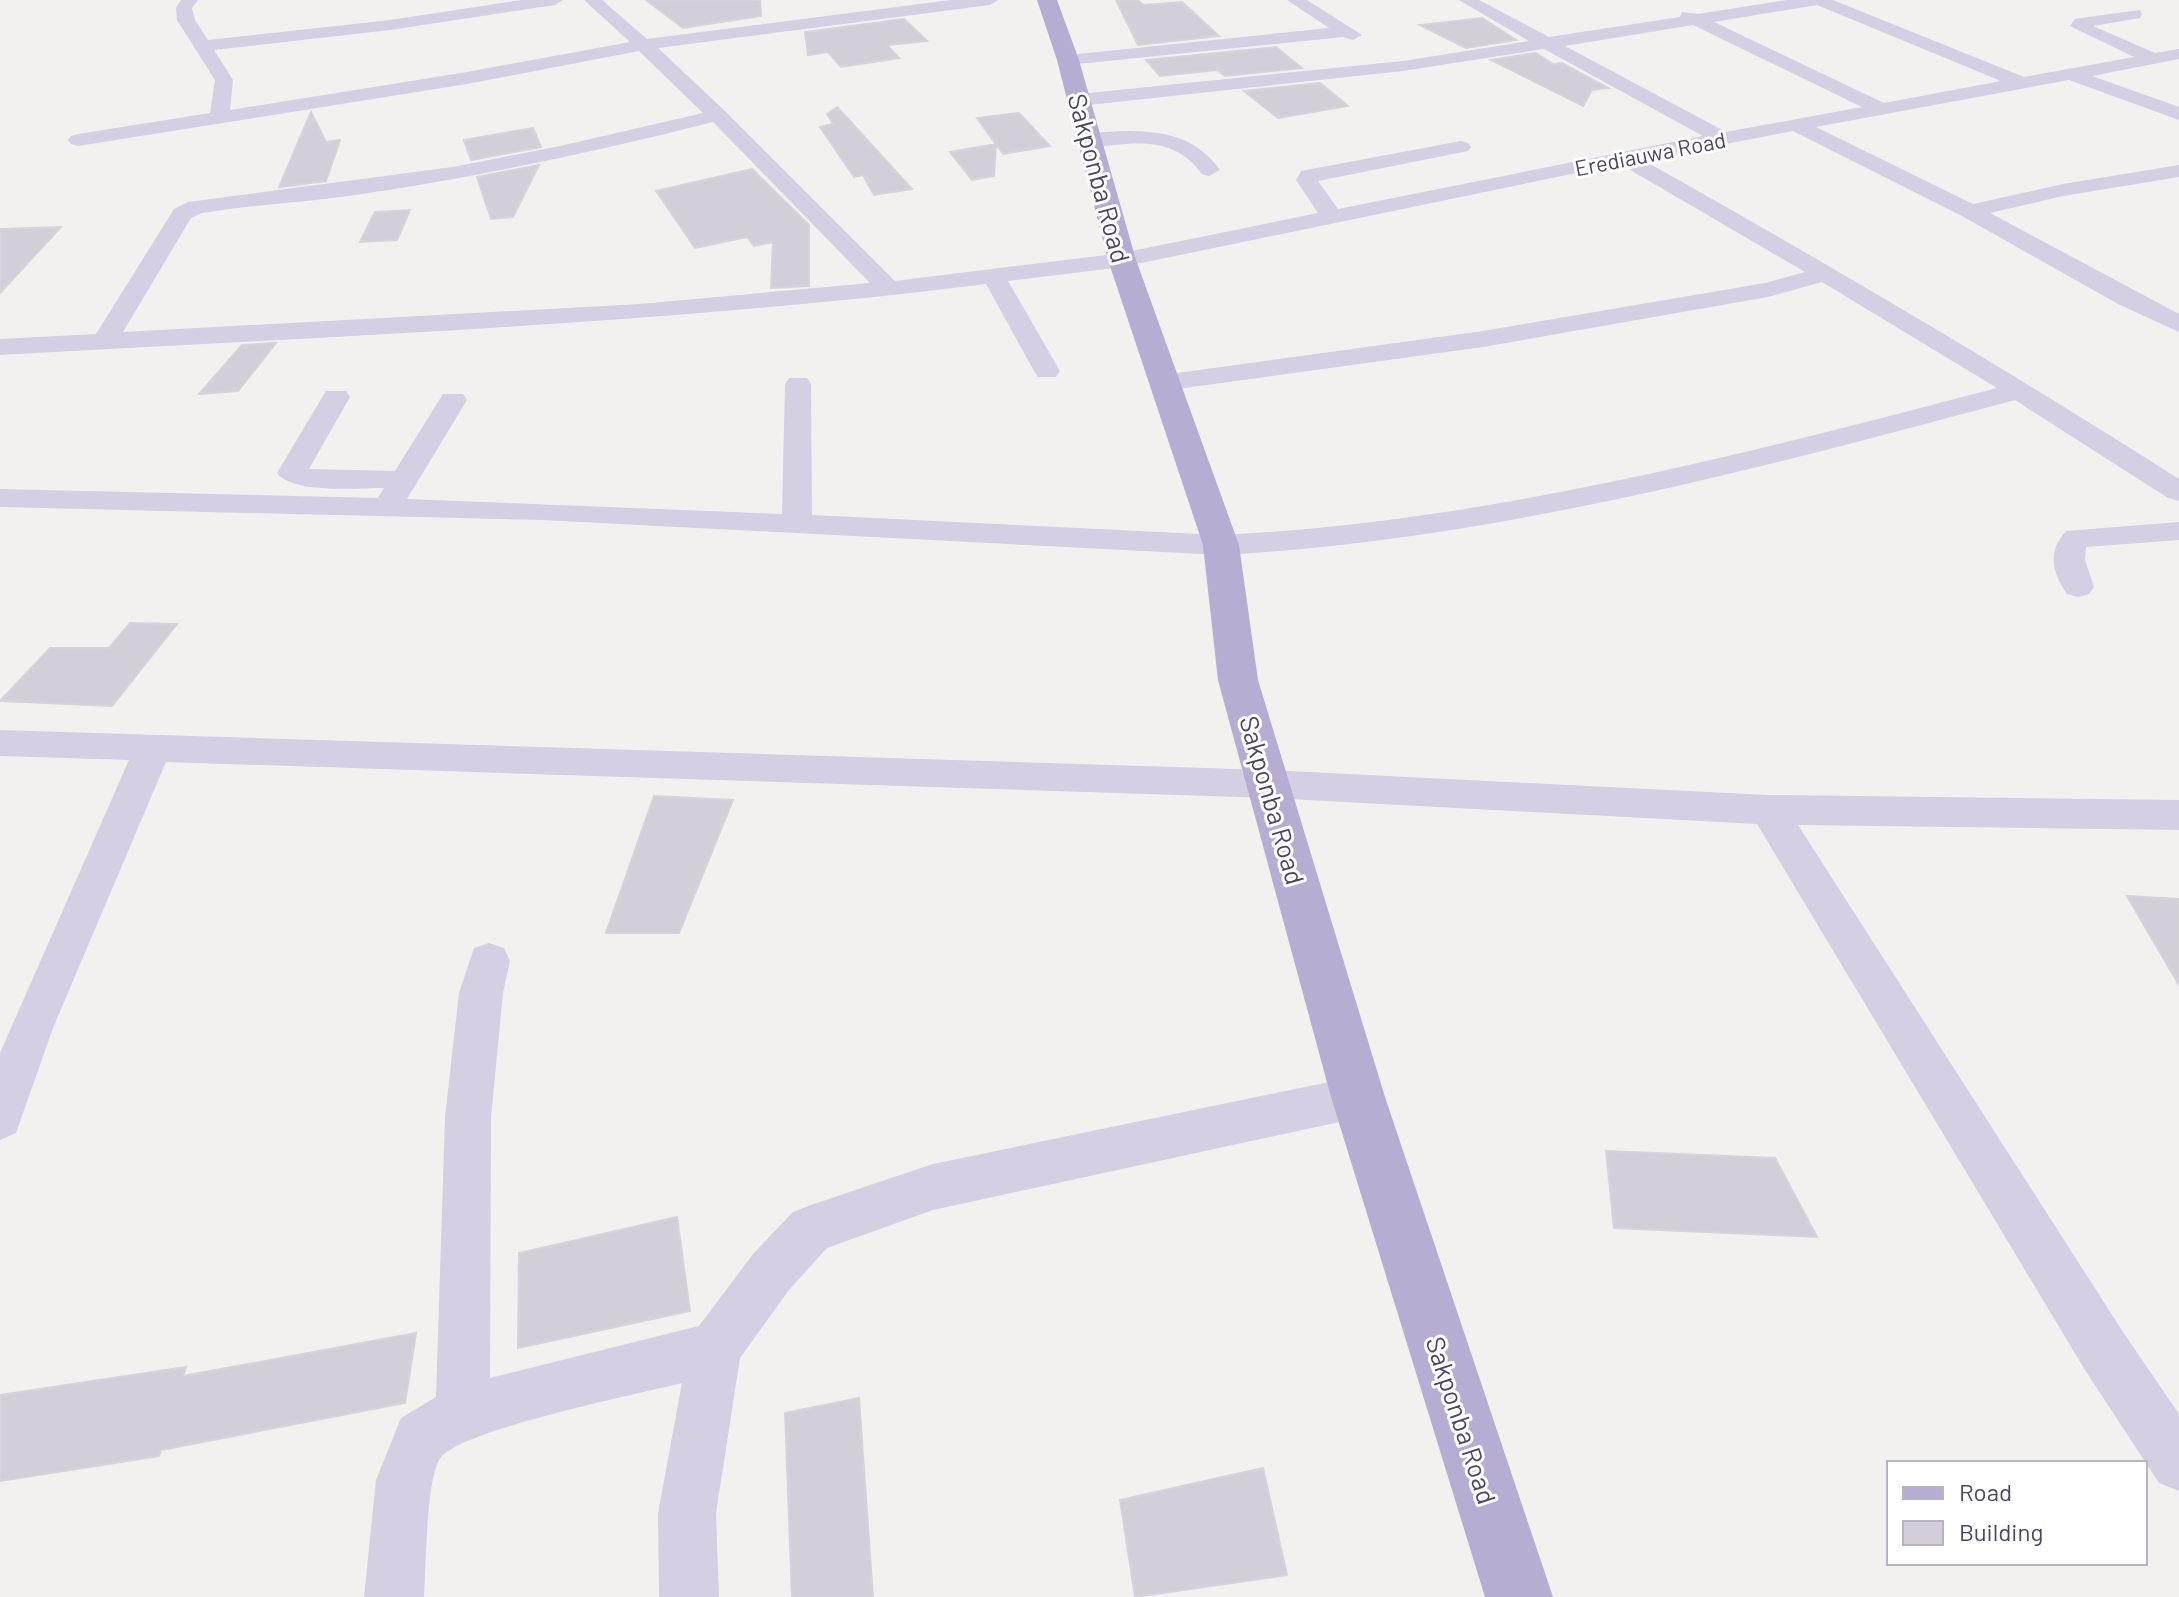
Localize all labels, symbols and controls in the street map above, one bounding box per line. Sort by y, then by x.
street label: Sakponba Road [1063,90,1137,266]
street label: Erediauwa Road [1572,126,1728,180]
street label: Sakponba Road [1234,712,1312,888]
street label: Sakponba Road [1420,1332,1504,1508]
legend [1887,1461,2147,1565]
text: Road [1959,1477,2012,1506]
text: Building [1959,1517,2043,1546]

